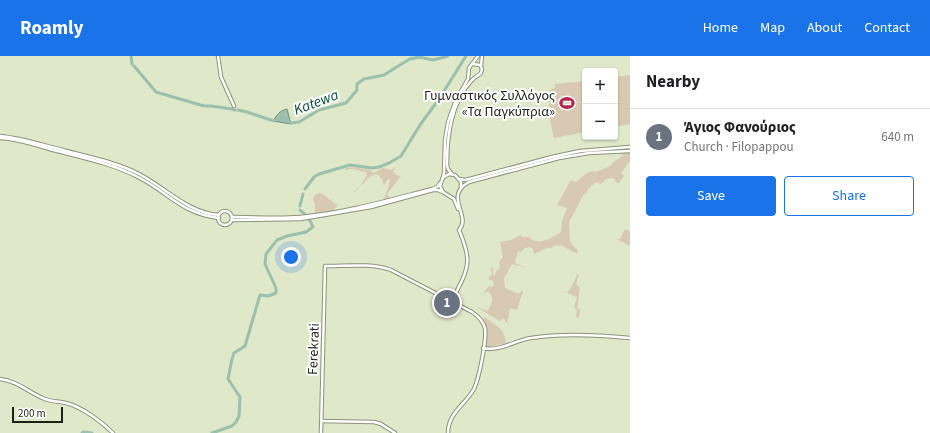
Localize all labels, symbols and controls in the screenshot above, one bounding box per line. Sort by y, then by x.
text: Roamly [20,15,83,42]
text: Home [703,18,738,38]
text: Map [760,18,785,38]
text: About [807,18,842,38]
text: Contact [864,18,910,38]
map controls [582,68,618,140]
button: + [582,68,618,104]
text: Nearby [646,70,700,94]
water label: Katewa [291,84,342,121]
place label: Γυμναστικός Συλλόγος «Τα Παγκύπρια» [424,86,555,122]
sports icon: Γυμναστικός Συλλόγος «Τα Παγκύπρια» [558,94,576,112]
button: − [582,104,618,140]
text: Άγιος Φανούριος [684,117,796,138]
text: 1 [656,128,662,146]
text: 640 m [881,128,914,146]
text: Church · Filopappou [684,138,794,156]
button: Save [646,176,776,216]
button: Share [784,176,914,216]
your location [281,247,301,267]
pin: 1 [434,288,460,318]
street label: Ferekrati [303,323,325,375]
scale bar [12,405,63,424]
text: 200 m [18,406,46,421]

